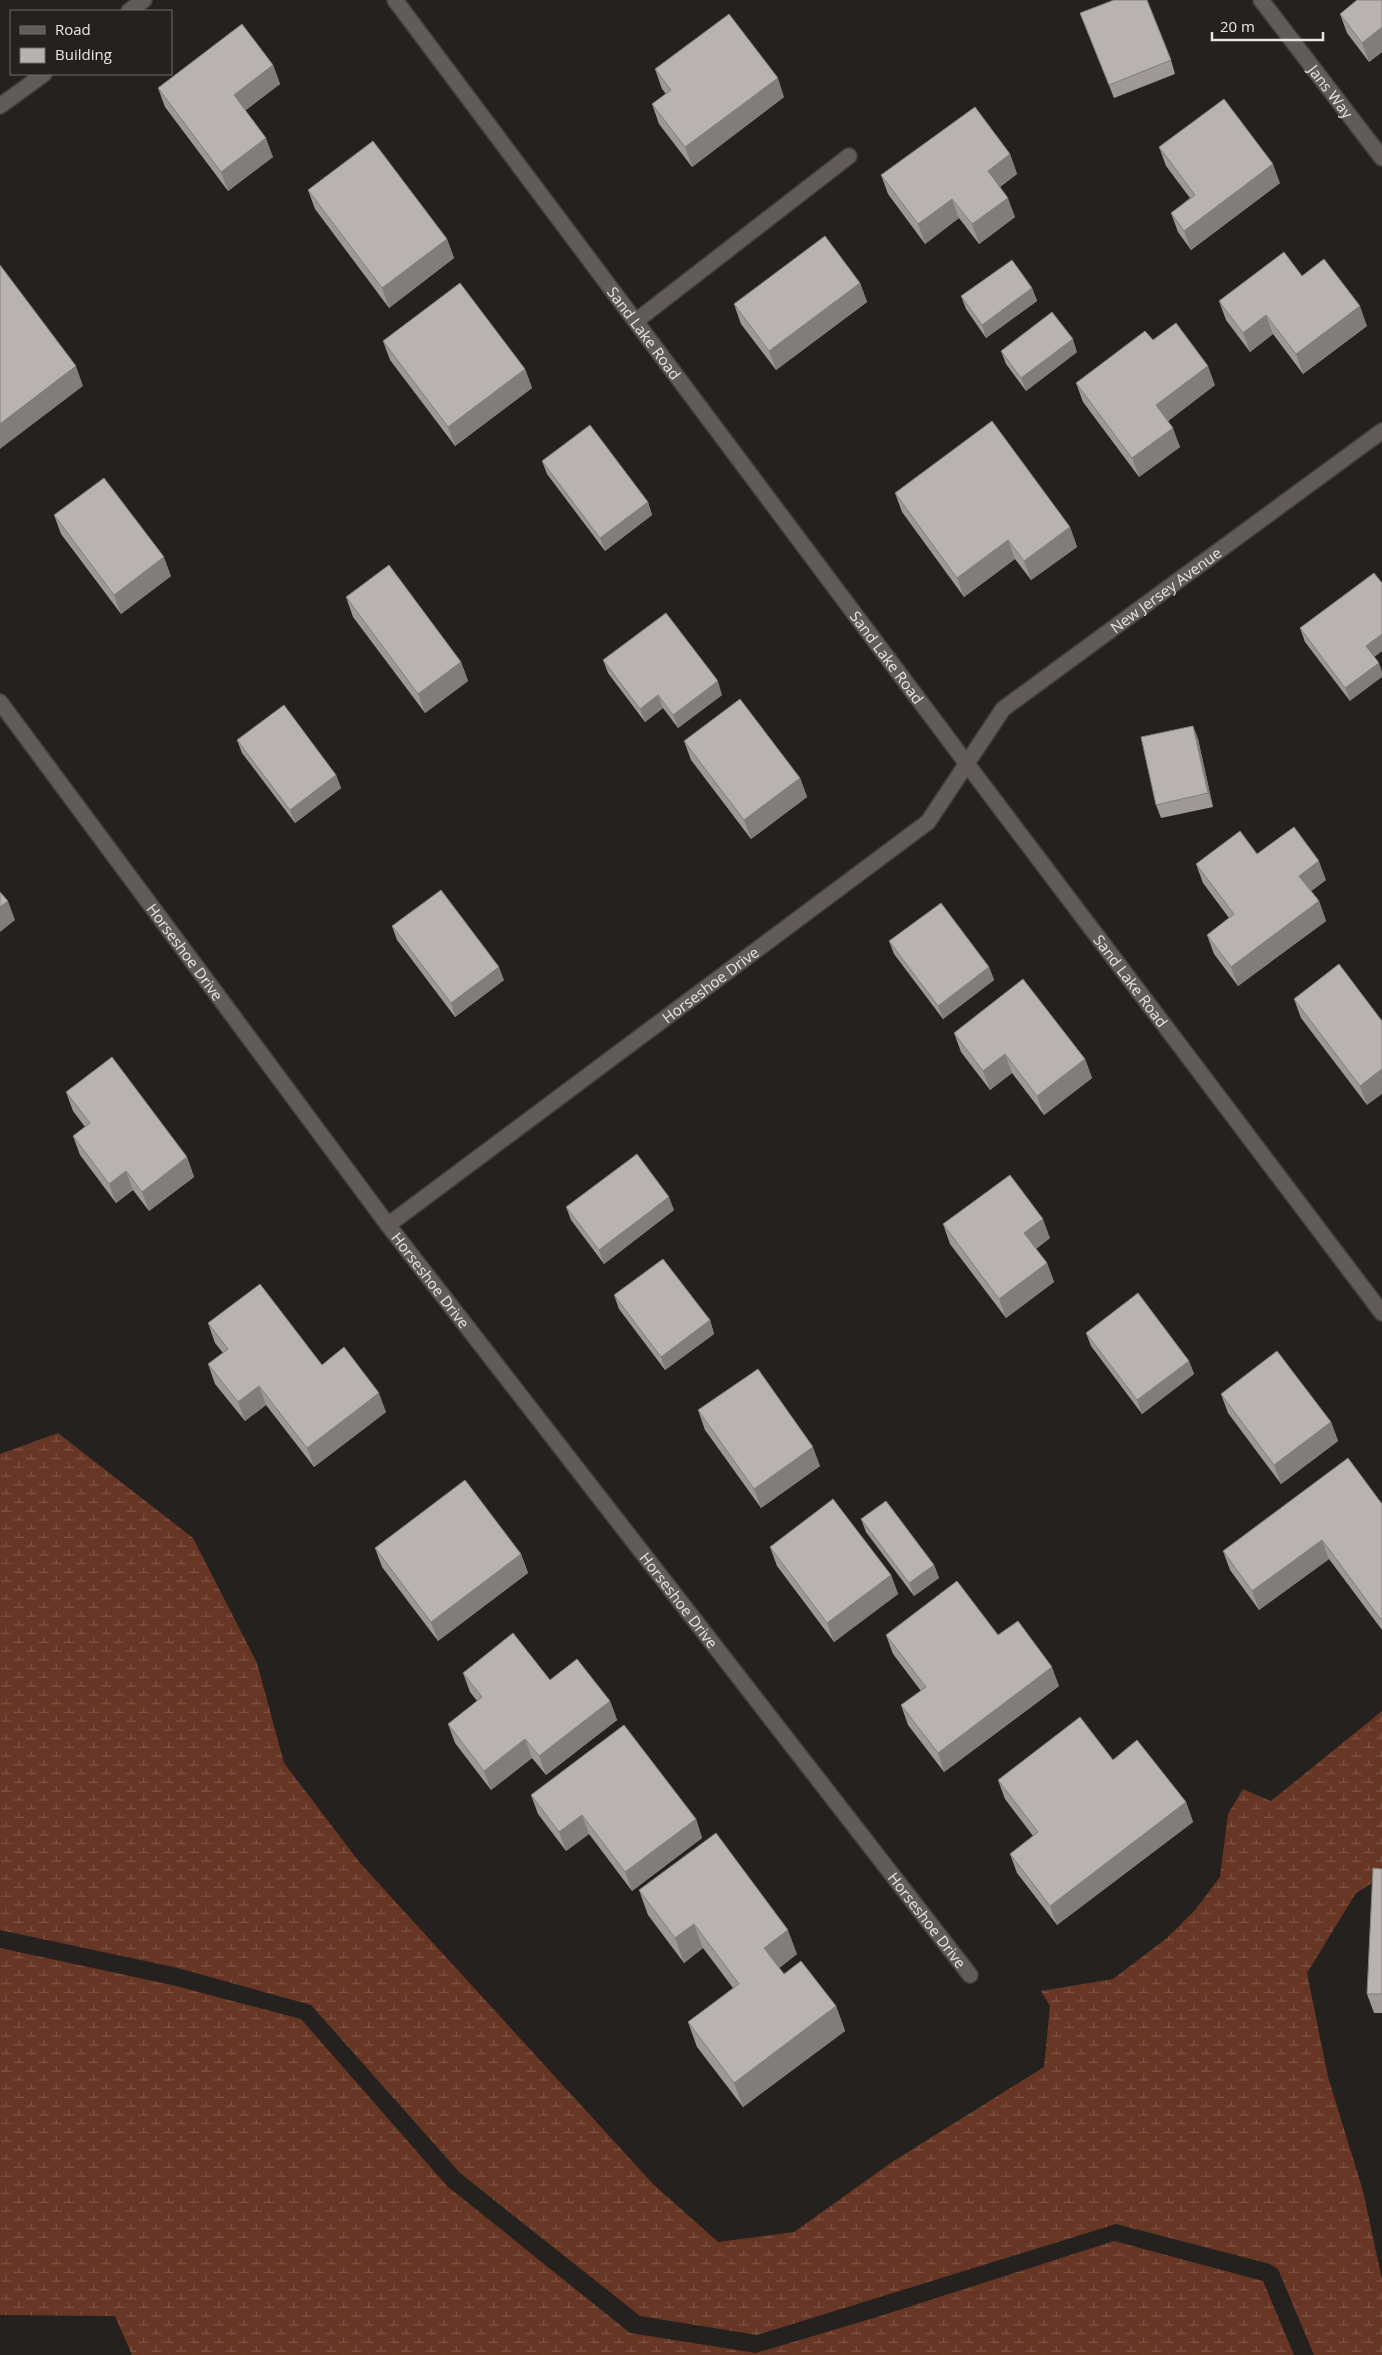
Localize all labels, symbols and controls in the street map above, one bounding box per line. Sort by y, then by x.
legend [10,10,172,75]
scale bar [1212,10,1323,42]
text: 20 m [1220,16,1255,36]
text: Road [55,19,91,39]
text: Building [55,44,112,64]
street label: Jans Way [1303,59,1358,123]
street label: Sand Lake Road [603,283,686,383]
street label: New Jersey Avenue [1106,542,1225,637]
street label: Sand Lake Road [846,607,928,708]
street label: Horseshoe Drive [143,899,228,1004]
street label: Sand Lake Road [1089,930,1172,1031]
street label: Horseshoe Drive [658,942,763,1027]
street label: Horseshoe Drive [387,1228,474,1332]
street label: Horseshoe Drive [636,1548,723,1652]
street label: Horseshoe Drive [884,1868,971,1972]

